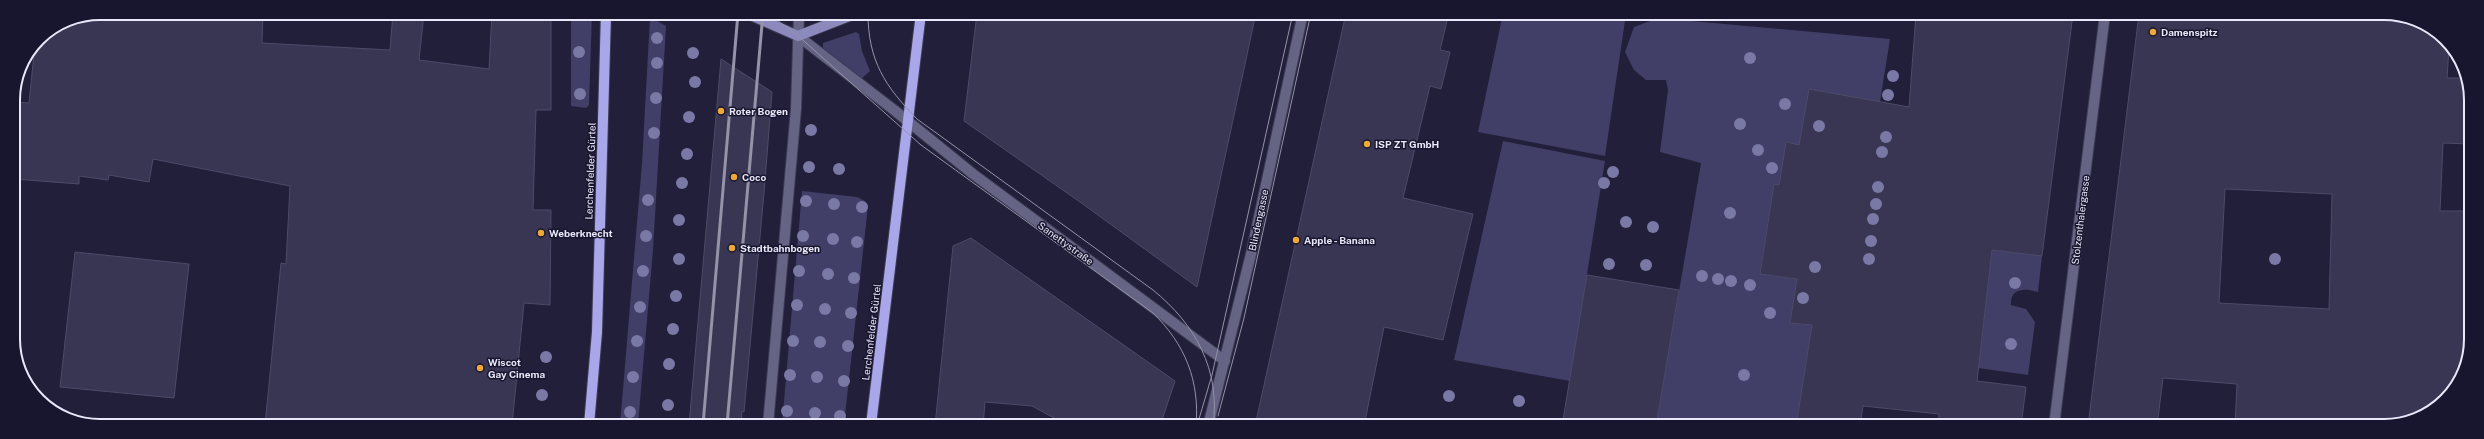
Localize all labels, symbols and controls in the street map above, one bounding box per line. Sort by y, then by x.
place label: Damenspitz [2161,26,2218,38]
marker: Damenspitz [2148,27,2158,37]
place label: Roter Bogen [729,105,788,117]
marker: Roter Bogen [716,106,726,116]
street label: Lerchenfelder Gürtel [582,122,598,220]
place label: ISP ZT GmbH [1375,138,1439,150]
marker: ISP ZT GmbH [1362,139,1372,149]
place label: Coco [742,171,766,183]
marker: Coco [729,172,739,182]
street label: Stolzenthalergasse [2069,174,2091,265]
street label: Blindengasse [1246,188,1270,252]
street label: Sanettystraße [1036,219,1096,267]
place label: Weberknecht [549,227,613,239]
marker: Weberknecht [536,228,546,238]
place label: Apple - Banana [1304,234,1375,246]
marker: Apple - Banana [1291,235,1301,245]
place label: Stadtbahnbogen [740,242,820,254]
marker: Stadtbahnbogen [727,243,737,253]
street label: Lerchenfelder Gürtel [859,283,883,381]
place label: Wiscot Gay Cinema [488,356,545,380]
marker: Wiscot Gay Cinema [475,363,485,373]

